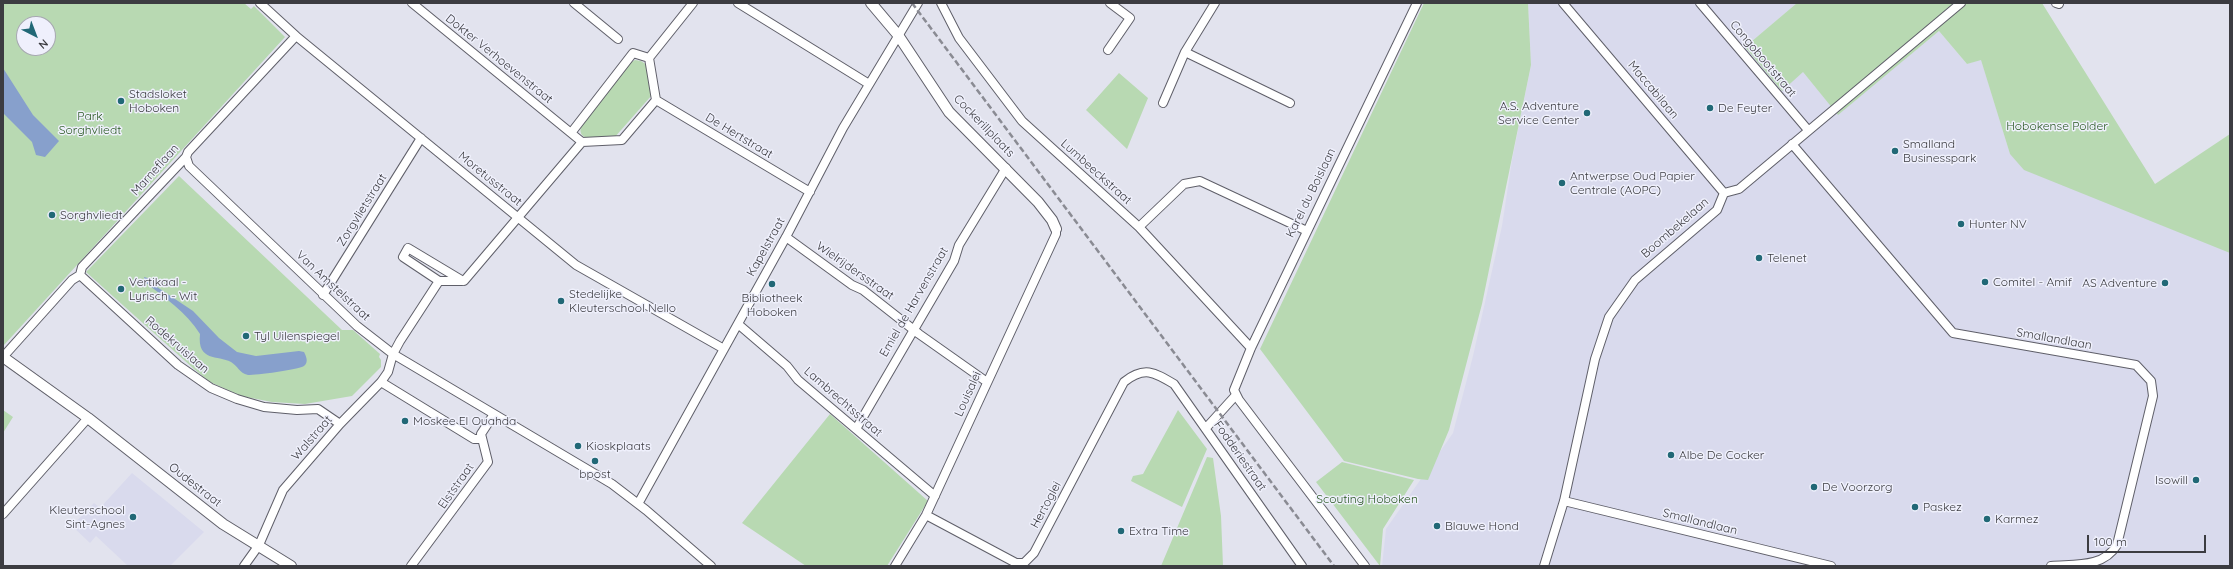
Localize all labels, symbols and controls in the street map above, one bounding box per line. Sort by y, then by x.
street label: Dokter Verhoevenstraat [442,11,556,107]
north arrow [16,16,56,56]
street label: Congobootstraat [1727,18,1799,100]
text: N [36,36,51,52]
street label: Maccabilaan [1625,58,1681,122]
place label: Stadsloket Hoboken [129,87,187,115]
street label: Cockerillplaats [950,92,1018,160]
marker: Stadsloket Hoboken [116,96,126,106]
place label: A.S. Adventure Service Center [1498,99,1579,127]
place label: De Feyter [1718,101,1772,115]
marker: De Feyter [1705,103,1715,113]
marker: A.S. Adventure Service Center [1582,108,1592,118]
park label: Park Sorghvliedt [59,109,121,137]
street label: De Hertstraat [703,110,775,162]
park label: Hobokense Polder [2006,119,2108,133]
street label: Lumbeeckstraat [1058,136,1134,208]
place label: Smalland Businesspark [1903,137,1976,165]
street label: Marneflaan [128,141,182,199]
street label: Karel du Boislaan [1283,146,1339,240]
marker: Smalland Businesspark [1890,146,1900,156]
street label: Moretusstraat [455,149,525,209]
place label: Antwerpse Oud Papier Centrale (AOPC) [1570,169,1695,197]
street label: Zorgvlietstraat [334,171,390,249]
marker: Antwerpse Oud Papier Centrale (AOPC) [1557,178,1567,188]
street label: Boombekelaan [1638,195,1712,261]
place label: Sorghvliedt [60,208,122,222]
marker: Sorghvliedt [47,210,57,220]
street label: Kapelstraat [744,215,788,279]
place label: Hunter NV [1969,217,2027,231]
marker: Hunter NV [1956,219,1966,229]
street label: Wielrijdersstraat [813,239,897,303]
street label: Emiel de Harvenstraat [877,244,951,360]
street label: Van Amstelstraat [293,248,373,324]
place label: Telenet [1767,251,1807,265]
marker: Telenet [1754,253,1764,263]
place label: Vertikaal - Lyrisch - Wit [129,275,197,303]
place label: Comitel - Amif [1993,275,2072,289]
place label: AS Adventure [2082,276,2157,290]
marker: Comitel - Amif [1980,277,1990,287]
marker: AS Adventure [2160,278,2170,288]
marker: Bibliotheek Hoboken [767,279,777,289]
marker: Vertikaal - Lyrisch - Wit [116,284,126,294]
place label: Stedelijke Kleuterschool Nello [569,287,676,315]
place label: Bibliotheek Hoboken [741,291,803,319]
marker: Stedelijke Kleuterschool Nello [556,296,566,306]
street label: Rodekruislaan [142,313,212,377]
street label: Smallandlaan [2015,325,2093,353]
place label: Tyl Uilenspiegel [254,329,339,343]
marker: Tyl Uilenspiegel [241,331,251,341]
street label: Lambrechtsstraat [801,364,885,440]
street label: Louisalei [952,369,984,419]
street label: Walstraat [289,413,335,463]
place label: Moskee El Ouahda [413,414,516,428]
marker: Moskee El Ouahda [400,416,410,426]
street label: Fodderiestraat [1211,418,1269,494]
place label: Kioskplaats [586,439,651,453]
marker: Kioskplaats [573,441,583,451]
place label: Albe De Cocker [1679,448,1764,462]
marker: Albe De Cocker [1666,450,1676,460]
marker: bpost [590,456,600,466]
street label: Oudestraat [166,460,224,510]
street label: Elststraat [435,460,477,512]
place label: bpost [579,467,611,481]
place label: Isowill [2155,473,2188,487]
marker: Isowill [2191,475,2201,485]
street label: Hertoglei [1028,479,1064,531]
place label: De Voorzorg [1822,480,1892,494]
marker: De Voorzorg [1809,482,1819,492]
park label: Scouting Hoboken [1316,492,1418,506]
place label: Paskez [1923,500,1962,514]
marker: Paskez [1910,502,1920,512]
place label: Kleuterschool Sint-Agnes [49,503,125,531]
street label: Smallandlaan [1661,506,1739,538]
marker: Kleuterschool Sint-Agnes [128,512,138,522]
place label: Karmez [1995,512,2038,526]
marker: Karmez [1982,514,1992,524]
place label: Blauwe Hond [1445,519,1519,533]
marker: Blauwe Hond [1432,521,1442,531]
place label: Extra Time [1129,524,1189,538]
marker: Extra Time [1116,526,1126,536]
scale bar [2089,527,2208,553]
text: 100 m [2094,534,2127,549]

